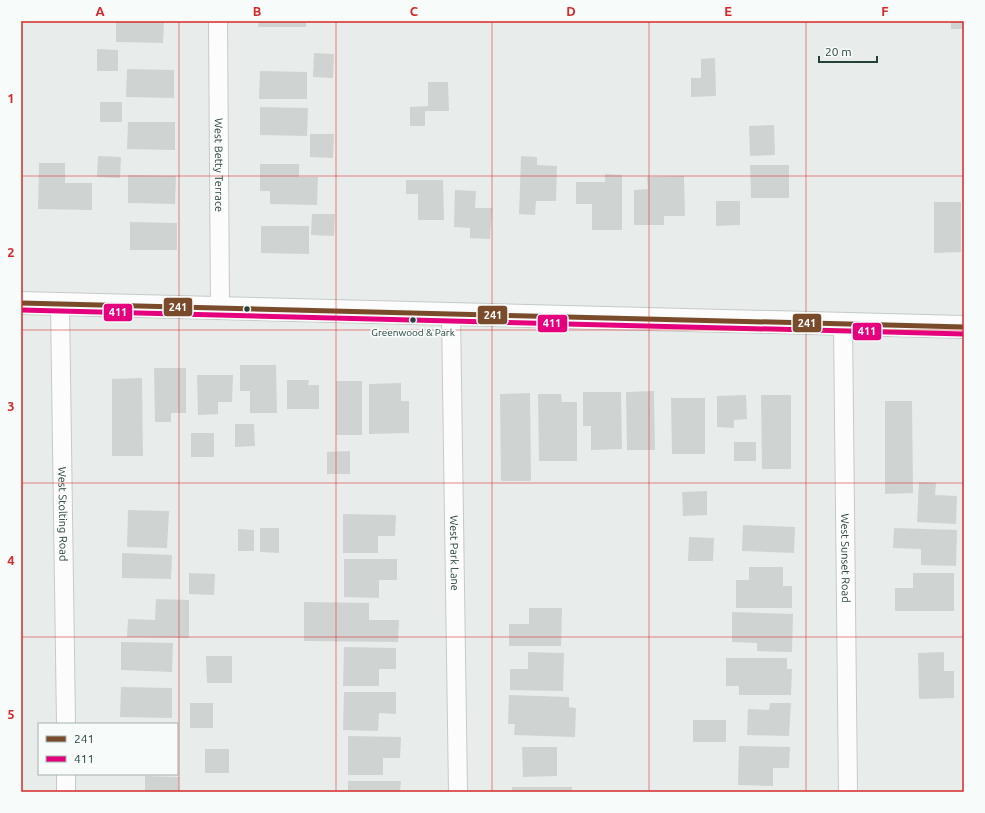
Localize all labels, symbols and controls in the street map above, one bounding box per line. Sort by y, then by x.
text: A [95,4,105,18]
text: B [253,4,262,18]
text: C [410,4,419,18]
text: D [566,4,576,18]
text: E [724,4,732,18]
text: F [881,4,889,18]
scale bar [819,38,877,64]
text: 20 m [825,45,852,58]
text: 1 [7,91,15,105]
street label: West Betty Terrace [213,118,225,212]
text: 2 [7,245,15,259]
line badge: 241 [163,297,193,317]
text: 241 [169,301,187,313]
line badge: 411 [103,303,133,322]
unlabelled marker [242,304,252,314]
line badge: 241 [477,305,508,325]
text: 411 [109,306,127,318]
text: 241 [484,309,502,321]
line badge: 241 [792,313,822,333]
line badge: 411 [537,314,568,333]
marker: Greenwood & Park [408,315,418,325]
text: 411 [543,317,561,329]
text: 241 [798,317,816,329]
line badge: 411 [852,322,882,341]
text: 411 [858,325,876,337]
place label: Greenwood & Park [371,327,455,338]
text: 3 [7,399,15,413]
street label: West Stolting Road [56,467,70,561]
street label: West Sunset Road [839,513,852,603]
street label: West Park Lane [448,515,461,591]
text: 4 [7,553,15,567]
text: 5 [7,707,15,721]
legend [38,723,178,775]
text: 241 [74,732,94,745]
text: 411 [74,752,94,765]

